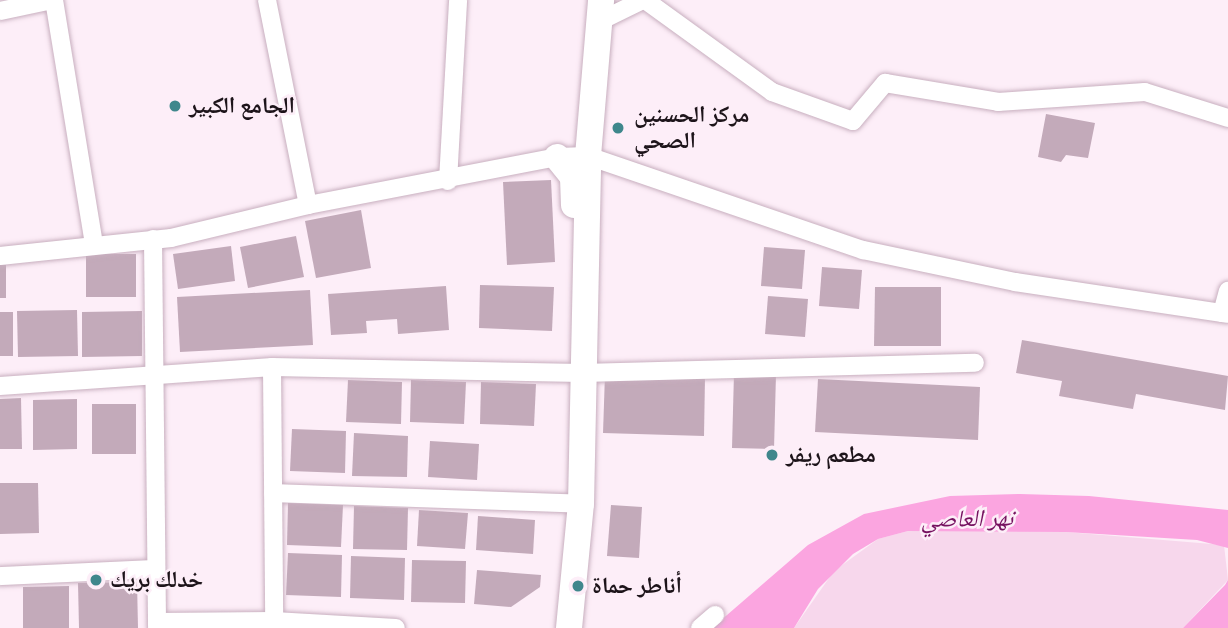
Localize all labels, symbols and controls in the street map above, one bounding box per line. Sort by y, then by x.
place label: الجامع الكبير [189,92,295,120]
marker: الجامع الكبير [167,98,183,114]
place label: مركز الحسنين الصحي [634,101,749,155]
marker: مركز الحسنين الصحي [608,118,628,138]
place label: مطعم ريفر [786,441,876,469]
marker: مطعم ريفر [764,447,780,463]
water label: نهر العاصي [921,504,1013,534]
place label: خدلك بريك [110,566,203,594]
marker: خدلك بريك [88,572,104,588]
place label: أناطر حماة [592,572,682,600]
marker: أناطر حماة [570,578,586,594]

